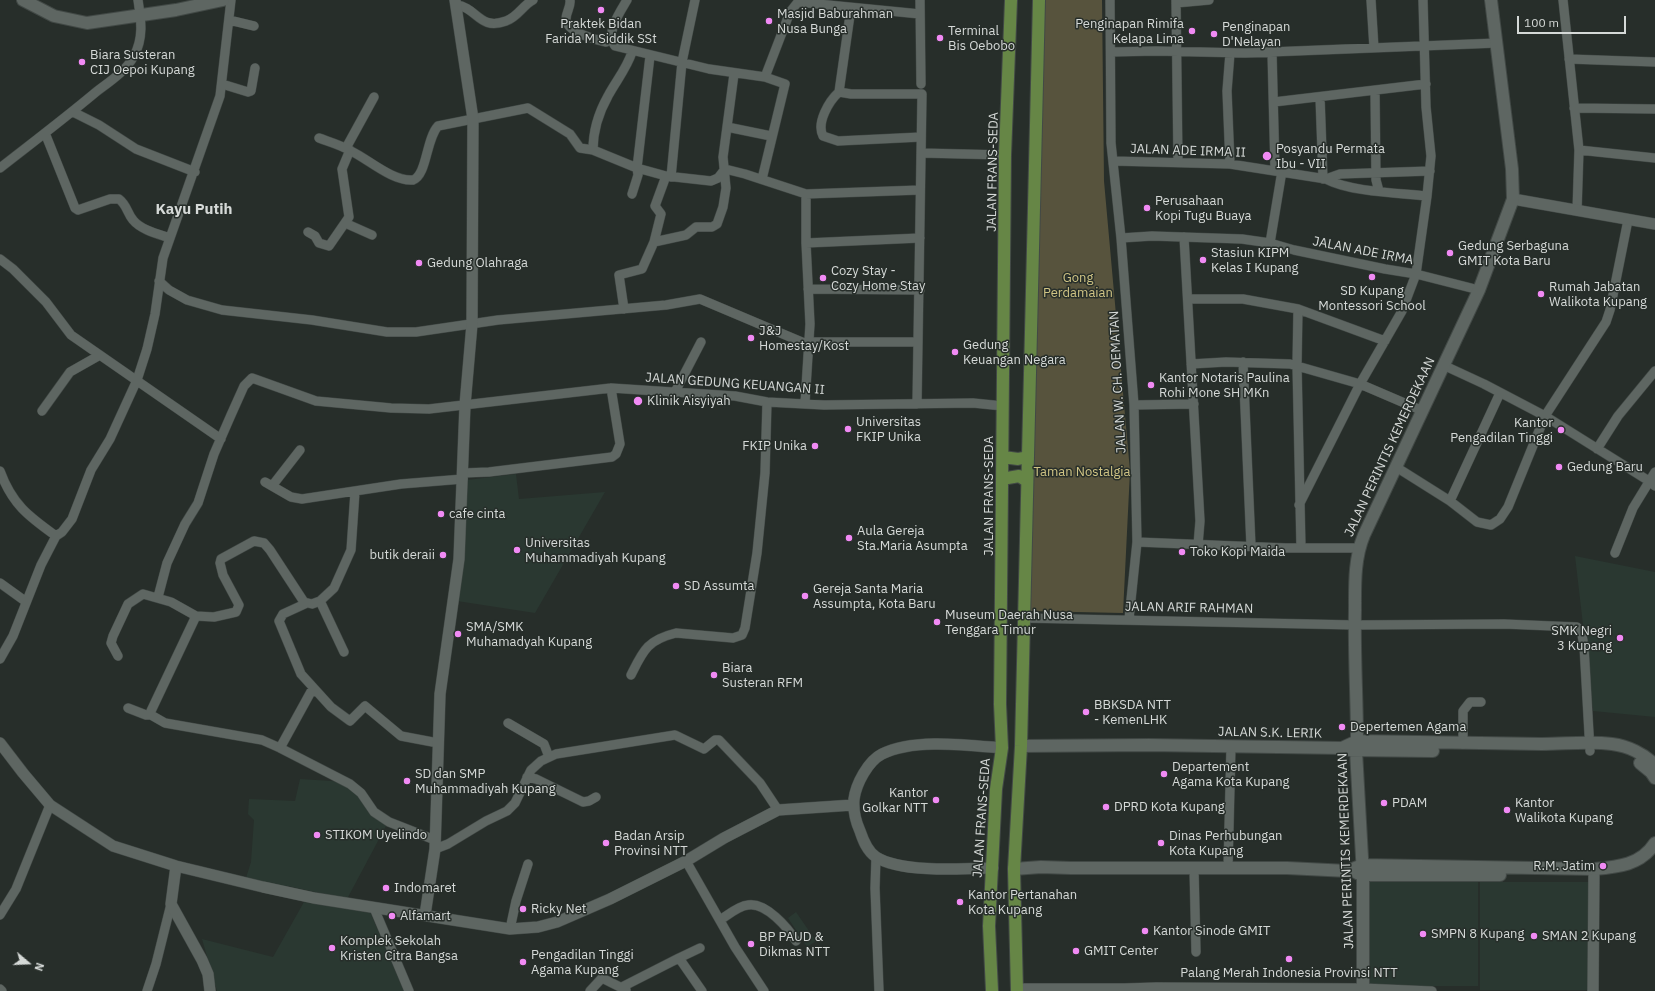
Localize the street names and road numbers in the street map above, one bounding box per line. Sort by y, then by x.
street label: JALAN FRANS-SEDA [984,112,1002,232]
street label: JALAN ADE IRMA II [1130,141,1246,161]
street label: JALAN ADE IRMA [1311,234,1415,268]
street label: JALAN W. CH. OEMATAN [1106,310,1130,454]
street label: JALAN PERINTIS KEMERDEKAAN [1341,355,1439,539]
street label: JALAN GEDUNG KEUANGAN II [645,370,825,398]
street label: JALAN FRANS-SEDA [981,436,997,556]
street label: JALAN ARIF RAHMAN [1125,599,1253,617]
street label: JALAN S.K. LERIK [1218,724,1322,742]
street label: JALAN PERINTIS KEMERDEKAAN [1335,753,1357,949]
street label: JALAN FRANS-SEDA [970,758,994,878]

